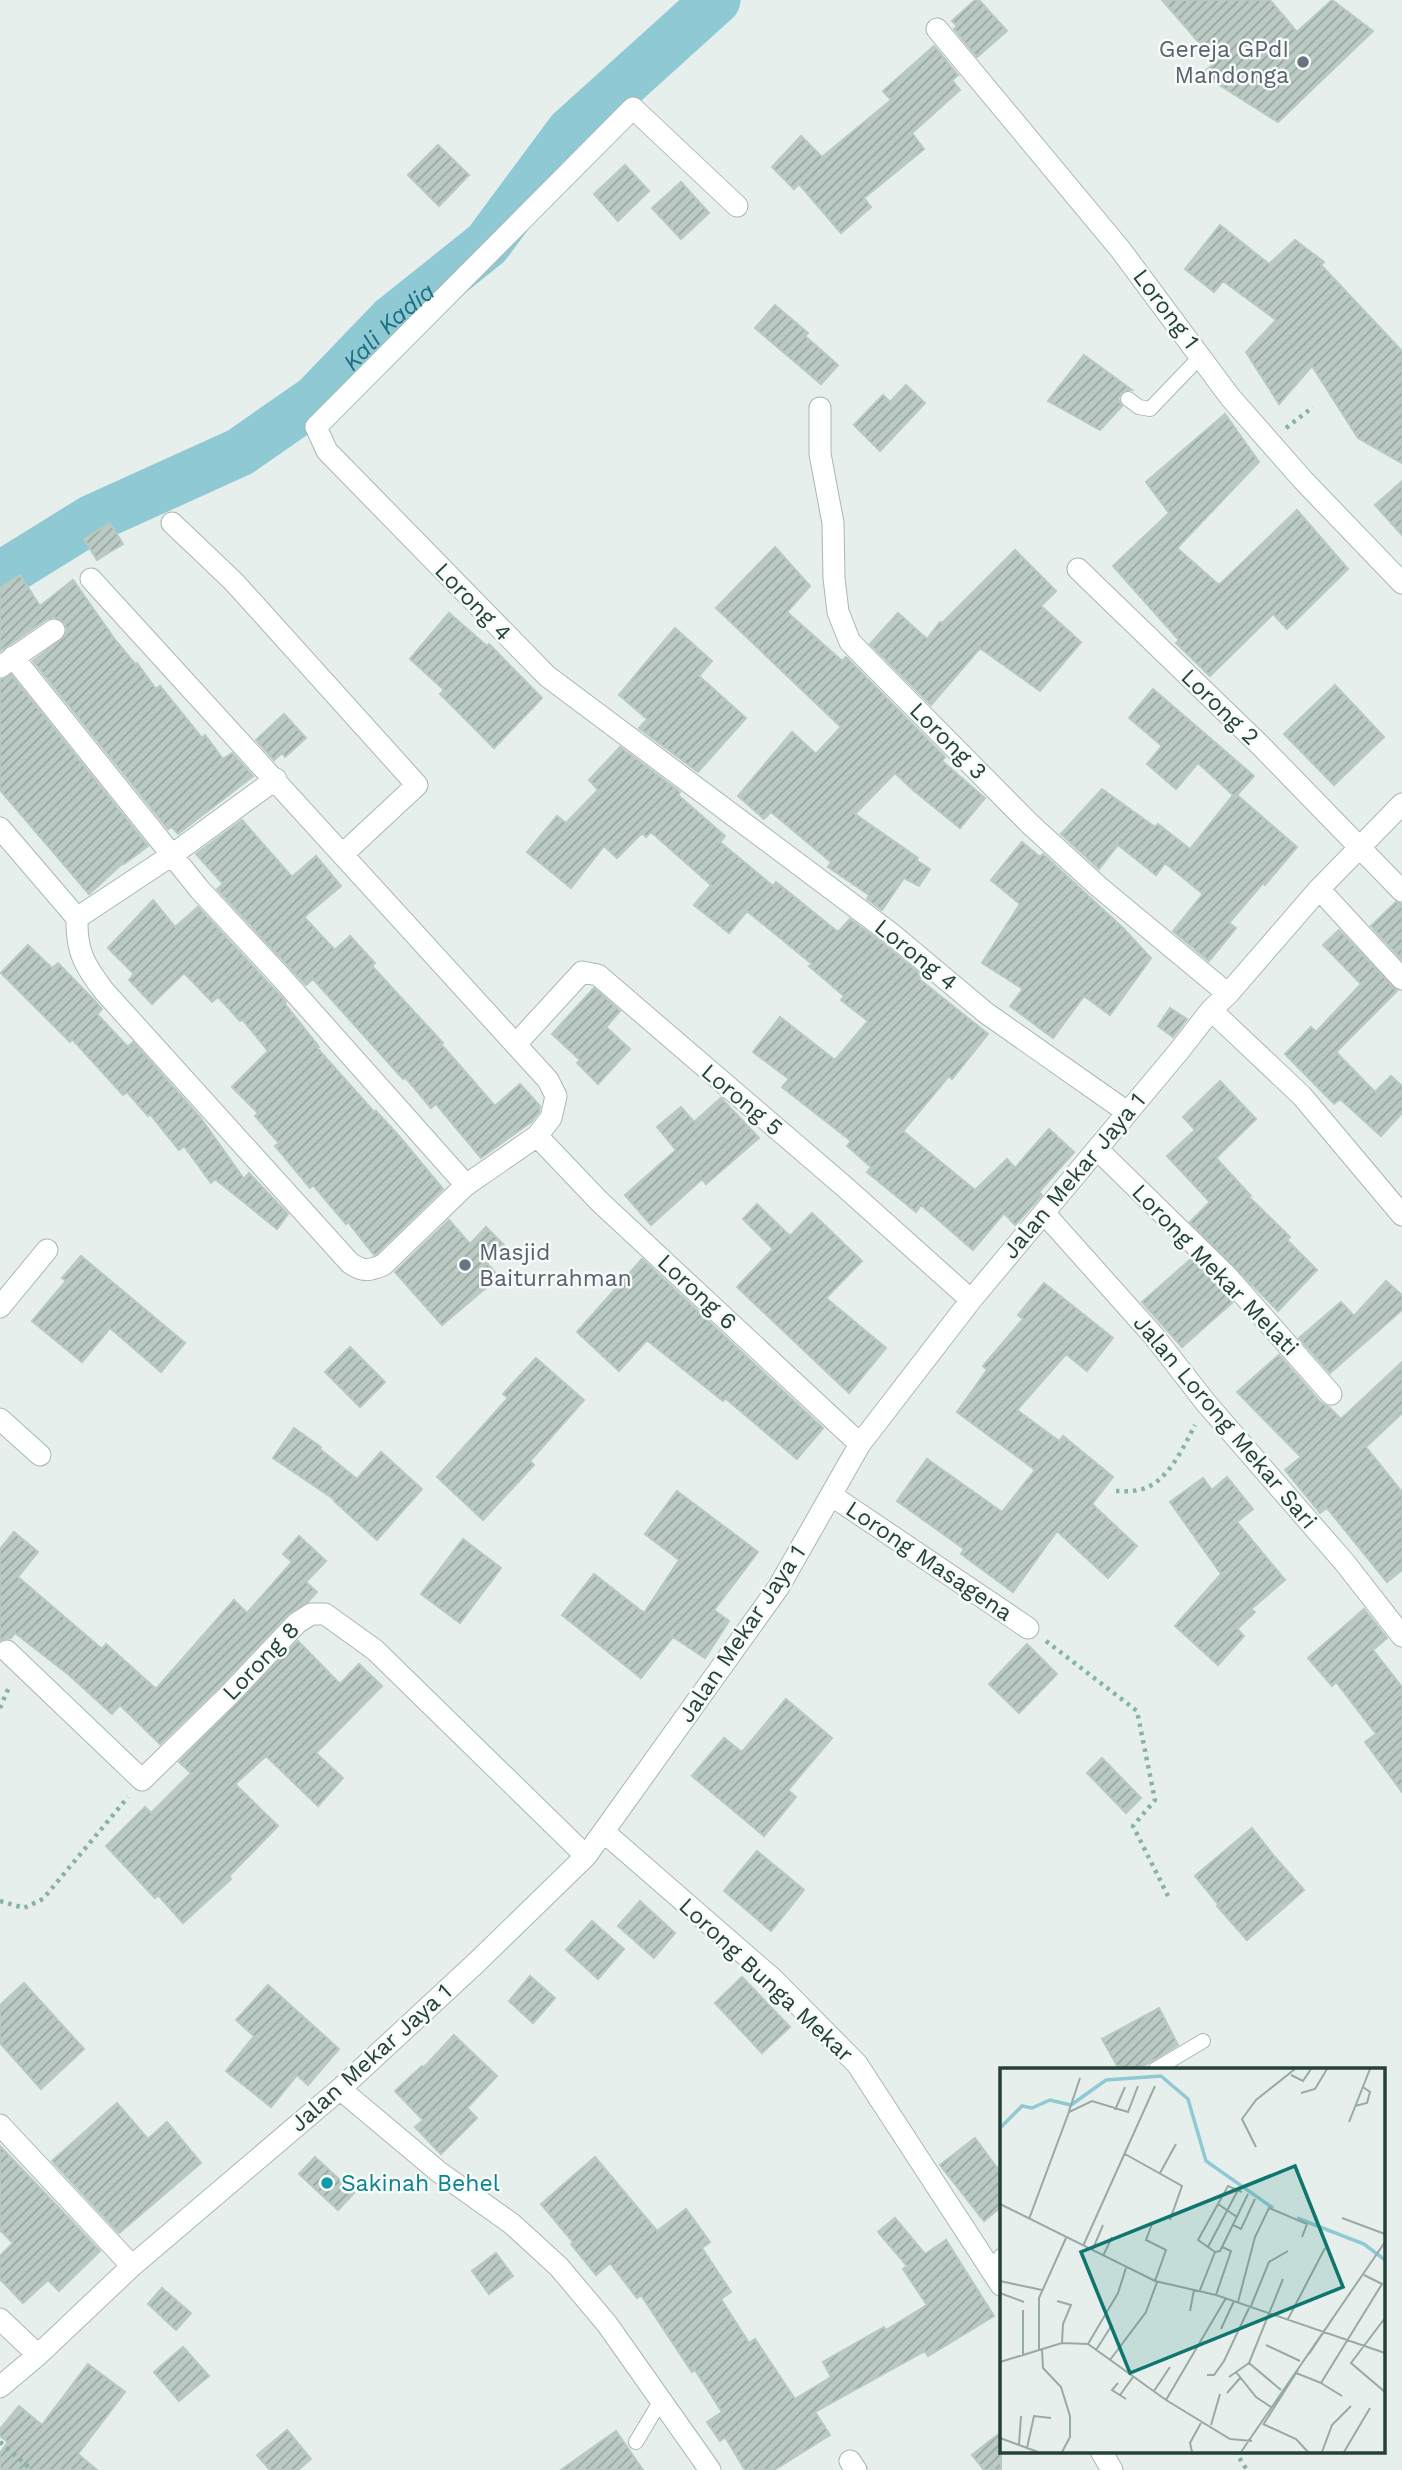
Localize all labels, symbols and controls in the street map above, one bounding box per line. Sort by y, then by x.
place label: Gereja GPdI Mandonga [1159,36,1289,89]
marker: Gereja GPdI Mandonga [1295,54,1311,70]
street label: Lorong 1 [1127,264,1205,354]
water label: Kali Kadia [337,277,441,376]
street label: Lorong 4 [429,557,517,647]
street label: Lorong 2 [1175,663,1265,751]
street label: Lorong 3 [904,697,992,785]
street label: Lorong 4 [869,914,963,996]
street label: Lorong 5 [696,1058,788,1142]
street label: Jalan Mekar Jaya 1 [997,1088,1151,1264]
street label: Lorong Mekar Melati [1126,1179,1304,1361]
place label: Masjid Baiturrahman [479,1239,632,1292]
street label: Lorong 6 [652,1249,742,1335]
marker: Masjid Baiturrahman [457,1257,473,1273]
street label: Jalan Lorong Mekar Sari [1128,1310,1322,1534]
street label: Lorong Masagena [841,1495,1017,1627]
street label: Jalan Mekar Jaya 1 [673,1540,811,1728]
street label: Lorong 8 [217,1616,305,1706]
street label: Lorong Bunga Mekar [673,1892,859,2068]
street label: Jalan Mekar Jaya 1 [285,1978,457,2138]
inset map [1000,2068,1384,2452]
place label: Sakinah Behel [341,2170,500,2197]
marker: Sakinah Behel [319,2175,335,2191]

